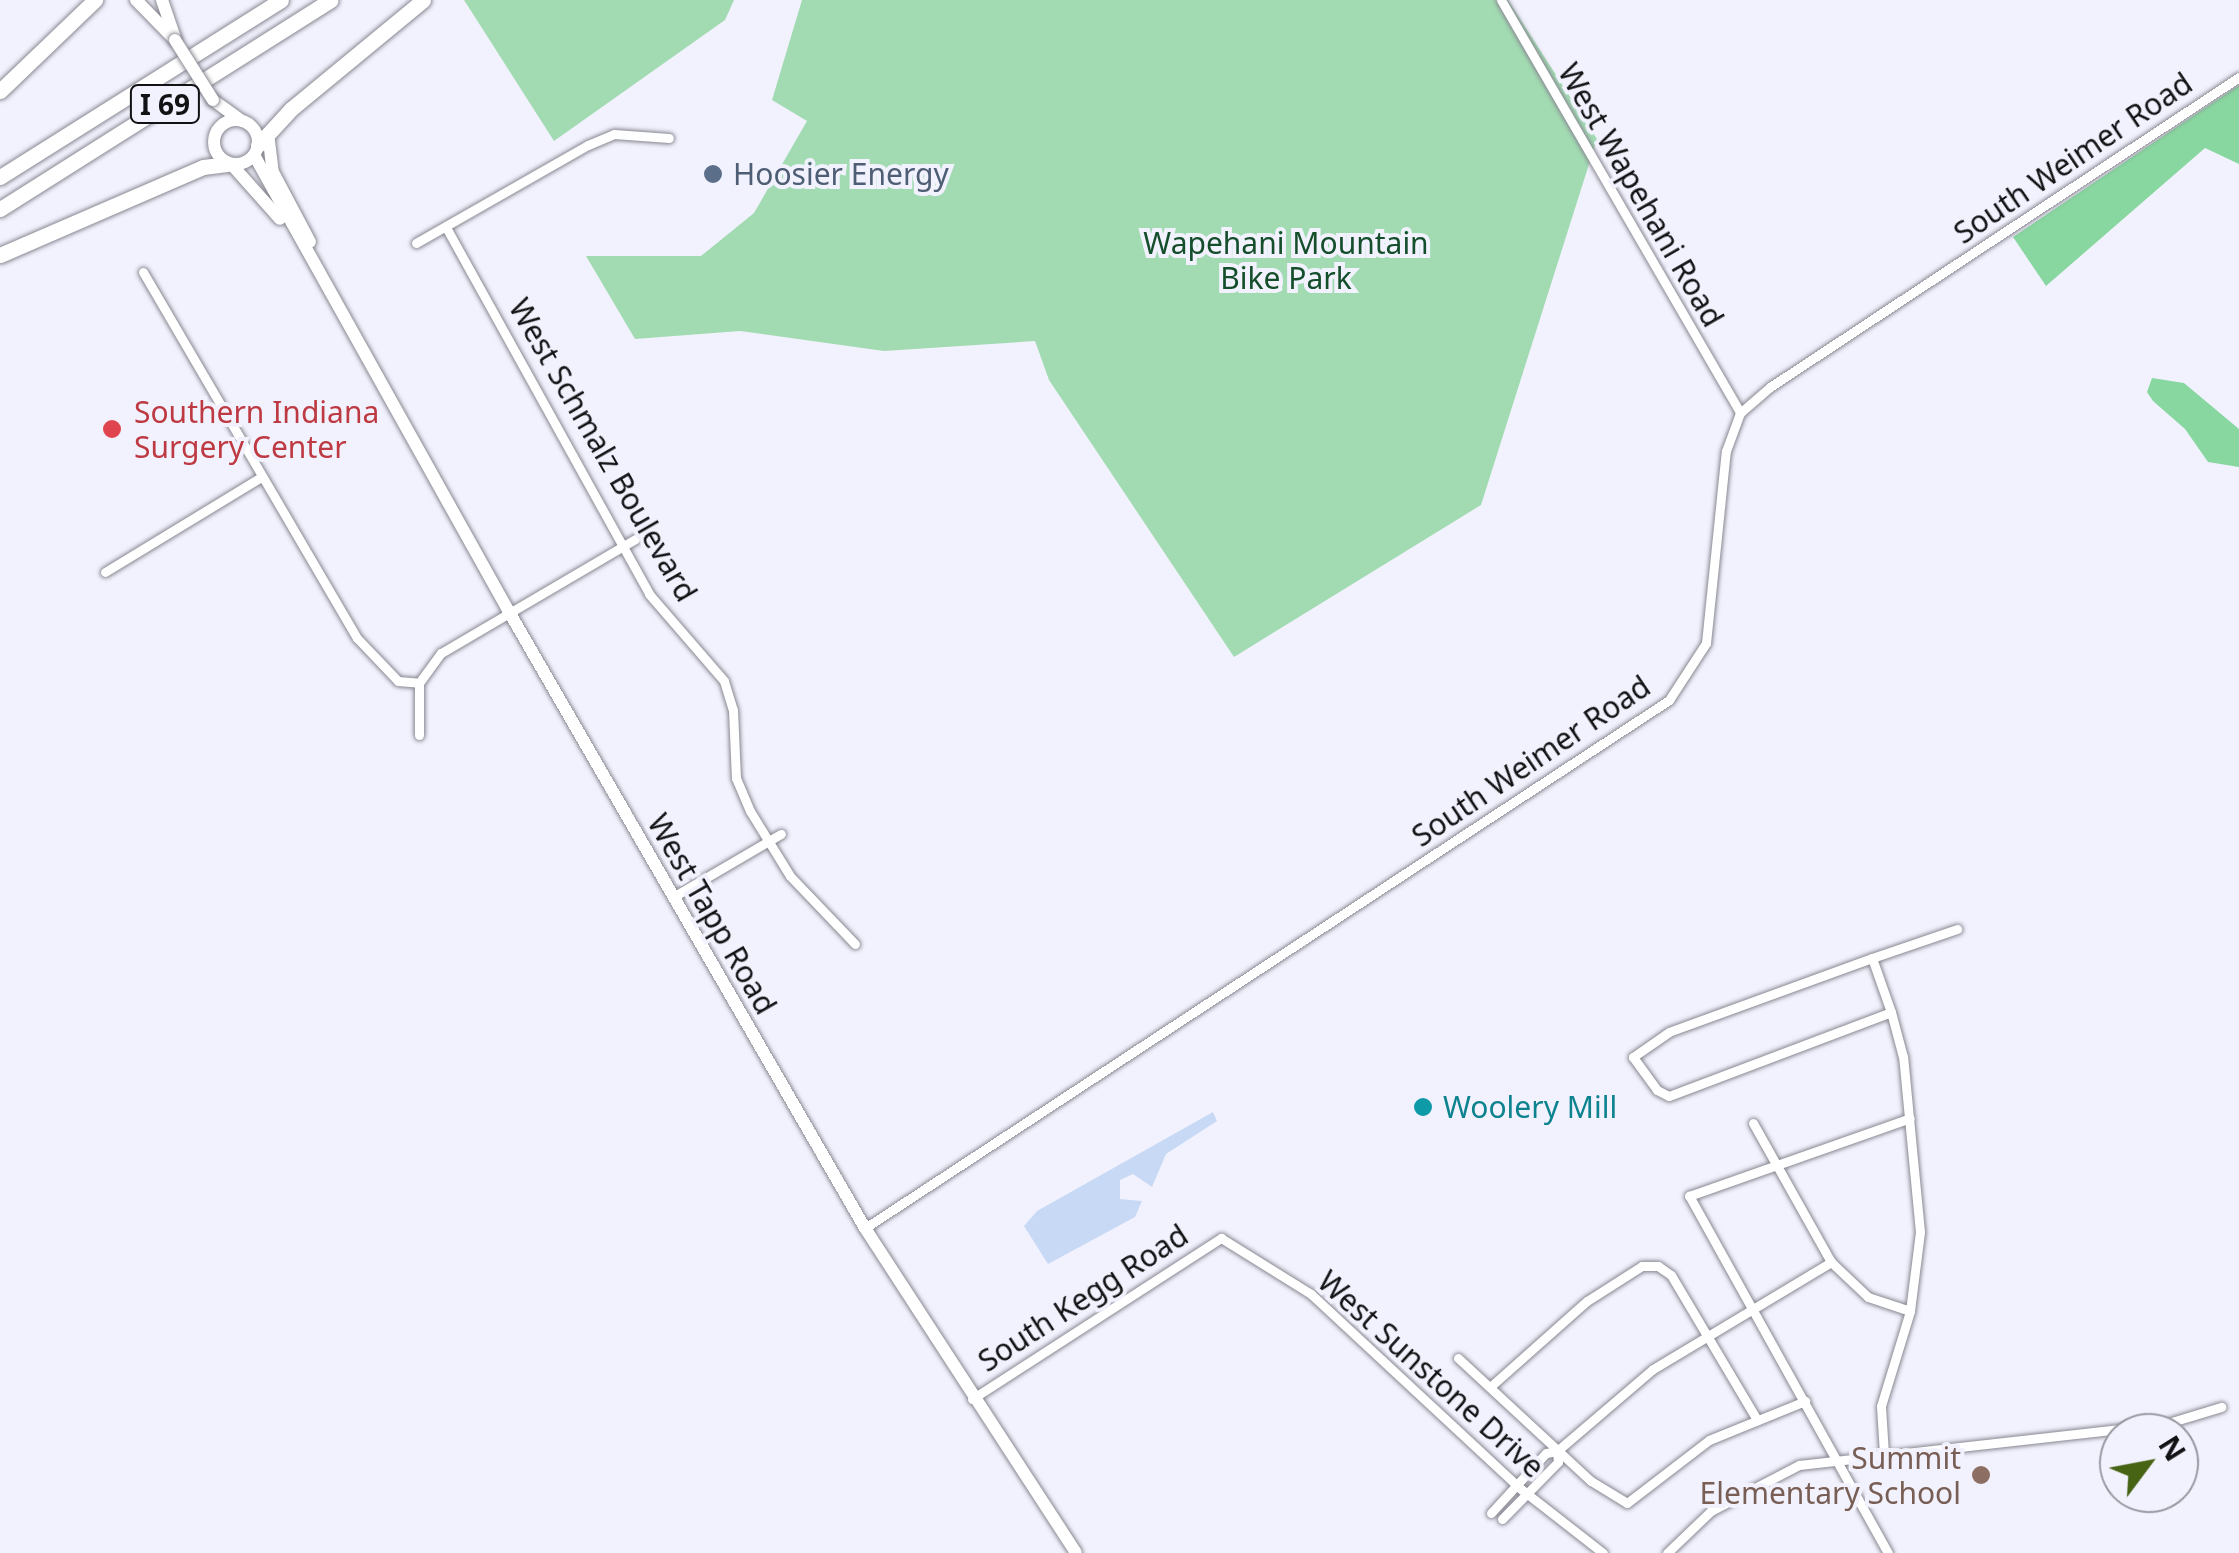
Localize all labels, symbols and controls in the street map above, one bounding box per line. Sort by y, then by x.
street label: West Wapehani Road [1551,57,1731,333]
street label: South Weimer Road [1947,65,2199,251]
road number: I 69 [128,81,202,127]
place label: Hoosier Energy [733,156,949,192]
marker: Hoosier Energy [702,163,724,185]
park label: Wapehani Mountain Bike Park [1143,225,1429,296]
street label: West Schmalz Boulevard [501,292,705,608]
place label: Southern Indiana Surgery Center [134,394,379,464]
marker: Southern Indiana Surgery Center [99,416,125,442]
street label: South Weimer Road [1405,668,1657,854]
street label: West Tapp Road [640,808,784,1020]
place label: Woolery Mill [1443,1089,1617,1125]
marker: Woolery Mill [1412,1096,1434,1118]
street label: South Kegg Road [971,1217,1195,1379]
street label: West Sunstone Drive [1311,1263,1551,1485]
north arrow [2099,1413,2199,1513]
text: N [2151,1428,2195,1468]
place label: Summit Elementary School [1700,1440,1961,1510]
marker: Summit Elementary School [1970,1464,1992,1486]

